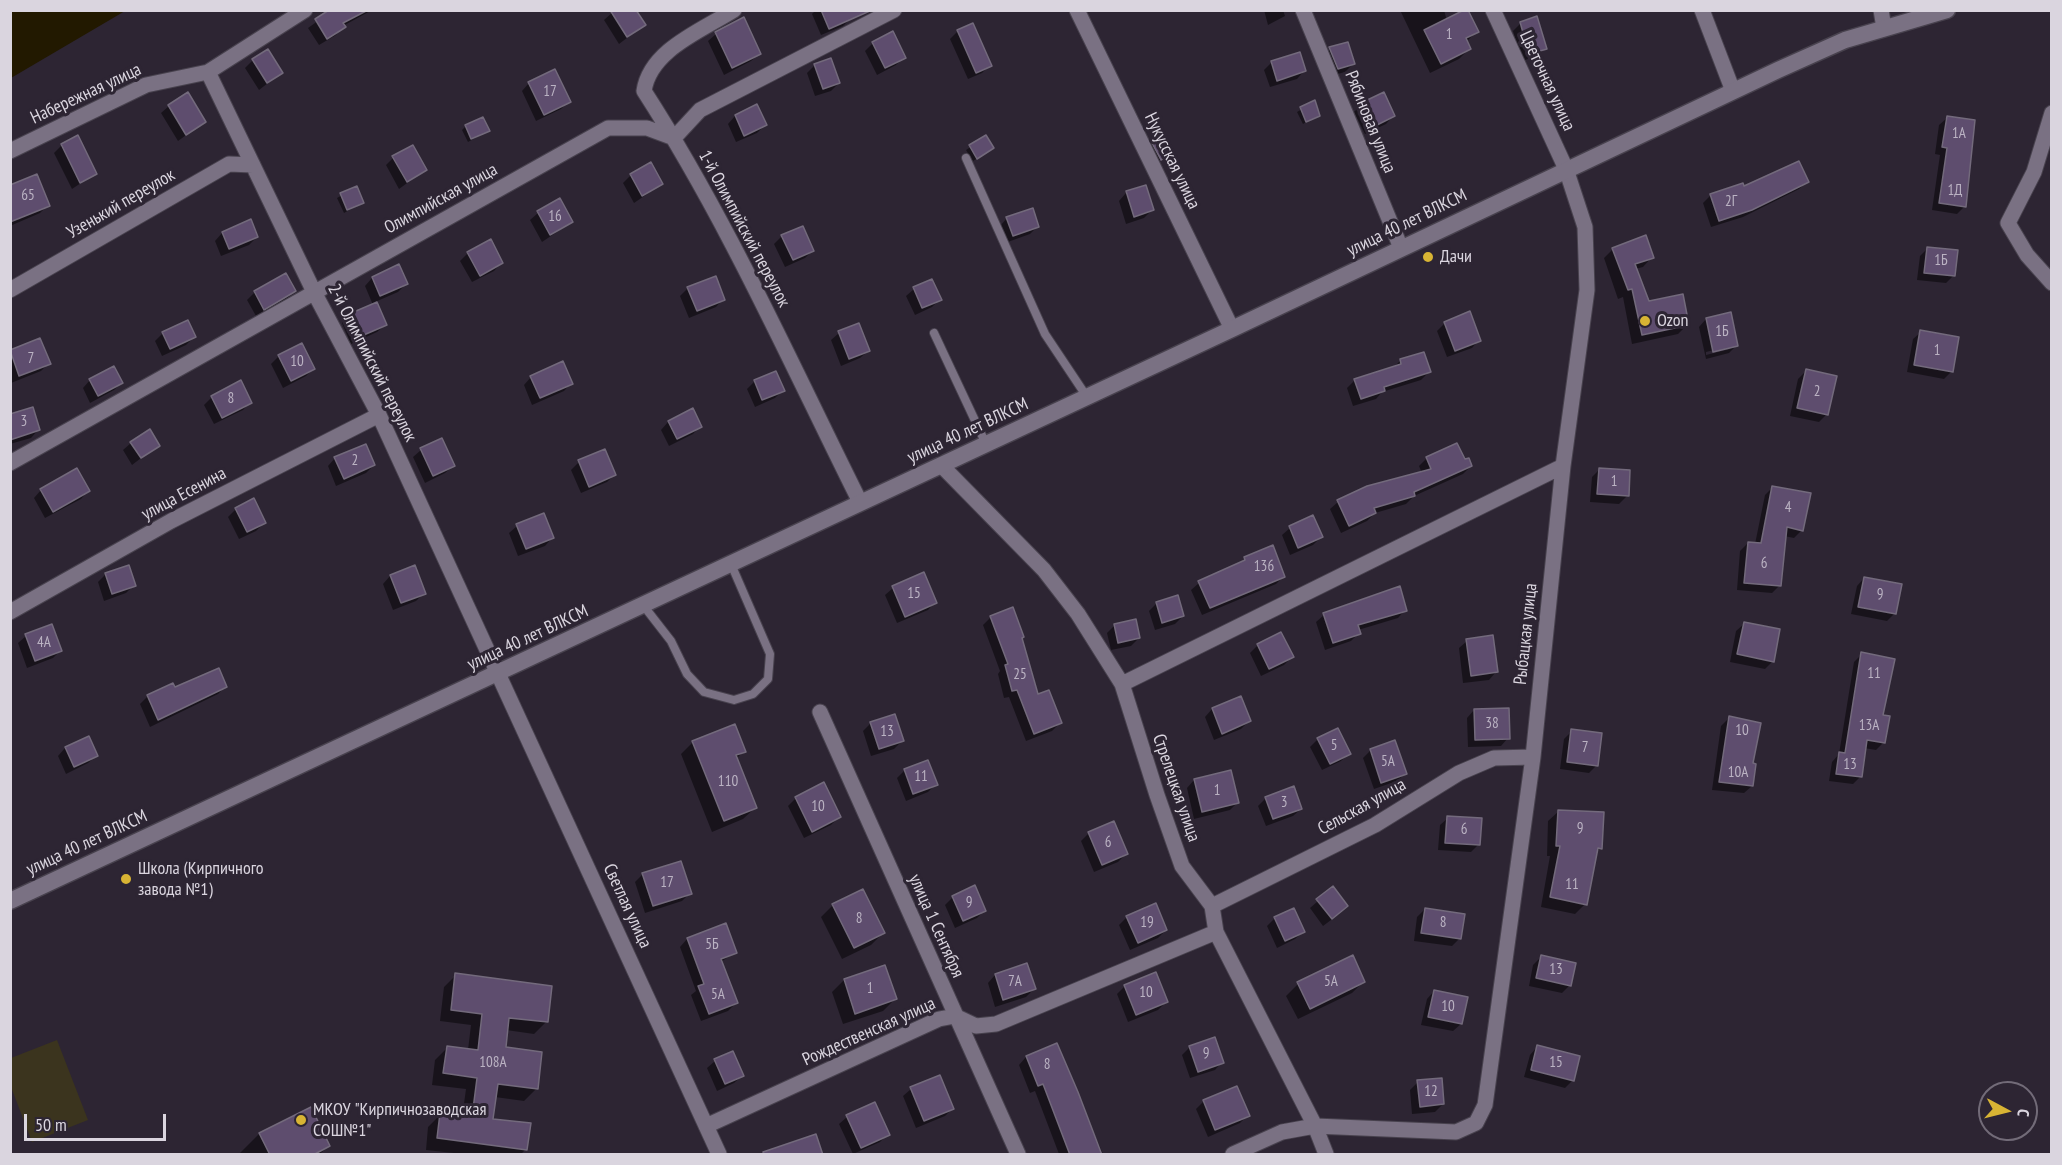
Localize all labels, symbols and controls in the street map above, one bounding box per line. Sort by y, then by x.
house number: 1 [1446,26,1452,44]
street label: Цветочная улица [1514,28,1580,134]
street label: Набережная улица [27,59,145,129]
street label: Рябиновая улица [1340,68,1400,176]
house number: 17 [543,83,557,101]
street label: Нукусская улица [1139,109,1205,213]
house number: 1А [1952,125,1966,143]
street label: 1-й Олимпийский переулок [694,147,794,311]
street label: Олимпийская улица [381,159,501,239]
street label: Узенький переулок [63,164,179,244]
house number: 1Д [1948,182,1962,200]
street label: улица 40 лет ВЛКСМ [1343,185,1471,261]
house number: 65 [21,187,35,205]
house number: 2Г [1725,193,1737,211]
house number: 16 [548,208,562,226]
place label: Дачи [1440,246,1472,268]
marker: Дачи [1421,250,1435,264]
house number: 1Б [1934,252,1948,270]
street label: 2-й Олимпийский переулок [323,280,421,446]
place label: Ozon [1657,310,1689,332]
marker: Ozon [1638,314,1652,328]
house number: 1Б [1715,323,1729,341]
house number: 1 [1934,342,1940,360]
house number: 7 [28,350,34,368]
house number: 10 [290,353,304,371]
house number: 2 [1814,383,1820,401]
house number: 8 [228,390,234,408]
street label: улица 40 лет ВЛКСМ [904,394,1032,468]
house number: 3 [21,413,27,431]
house number: 2 [352,452,358,470]
street label: улица Есенина [138,463,230,525]
house number: 1 [1611,473,1617,491]
house number: 4 [1785,499,1791,517]
house number: 6 [1761,555,1767,573]
house number: 136 [1254,558,1274,576]
street label: Рыбацкая улица [1510,582,1542,686]
house number: 15 [907,585,921,603]
house number: 9 [1877,586,1883,604]
street label: улица 40 лет ВЛКСМ [464,601,592,675]
house number: 4А [37,634,51,652]
house number: 11 [1867,665,1881,683]
house number: 25 [1013,666,1027,684]
house number: 38 [1485,715,1499,733]
house number: 13А [1859,717,1879,735]
house number: 10 [1735,722,1749,740]
house number: 13 [880,723,894,741]
street label: Стрелецкая улица [1147,731,1205,845]
house number: 5 [1331,737,1337,755]
house number: 7 [1582,739,1588,757]
house number: 5А [1381,753,1395,771]
house number: 13 [1843,756,1857,774]
house number: 10А [1728,764,1748,782]
house number: 11 [914,768,928,786]
house number: 110 [718,773,738,791]
street label: Сельская улица [1314,774,1410,840]
house number: 1 [1214,782,1220,800]
house number: 3 [1281,794,1287,812]
house number: 10 [811,798,825,816]
street label: улица 40 лет ВЛКСМ [23,806,151,880]
house number: 9 [1577,820,1583,838]
house number: 6 [1461,821,1467,839]
house number: 6 [1105,834,1111,852]
place label: Школа (Кирпичного завода №1) [138,858,264,900]
street label: Светлая улица [598,860,656,952]
street label: улица 1 Сентября [904,871,968,981]
marker: Школа (Кирпичного завода №1) [119,872,133,886]
house number: 17 [660,874,674,892]
house number: 11 [1565,876,1579,894]
house number: 9 [966,894,972,912]
house number: 8 [856,910,862,928]
house number: 19 [1140,914,1154,932]
house number: 8 [1440,914,1446,932]
house number: 5Б [705,936,719,954]
house number: 13 [1549,961,1563,979]
house number: 7А [1008,973,1022,991]
house number: 5А [1324,973,1338,991]
house number: 1 [867,980,873,998]
house number: 10 [1139,984,1153,1002]
house number: 5А [711,986,725,1004]
street label: Рождественская улица [799,993,939,1071]
house number: 10 [1441,998,1455,1016]
house number: 9 [1203,1045,1209,1063]
house number: 108А [479,1054,507,1072]
house number: 15 [1549,1054,1563,1072]
house number: 8 [1044,1056,1050,1074]
north arrow [1978,1081,2038,1141]
house number: 12 [1424,1083,1438,1101]
place label: МКОУ "Кирпичнозаводская СОШ№1" [313,1099,487,1142]
scale bar [27,1102,170,1140]
text: С [2014,1108,2034,1118]
text: 50 m [35,1113,67,1136]
marker: МКОУ "Кирпичнозаводская СОШ№1" [294,1113,308,1127]

